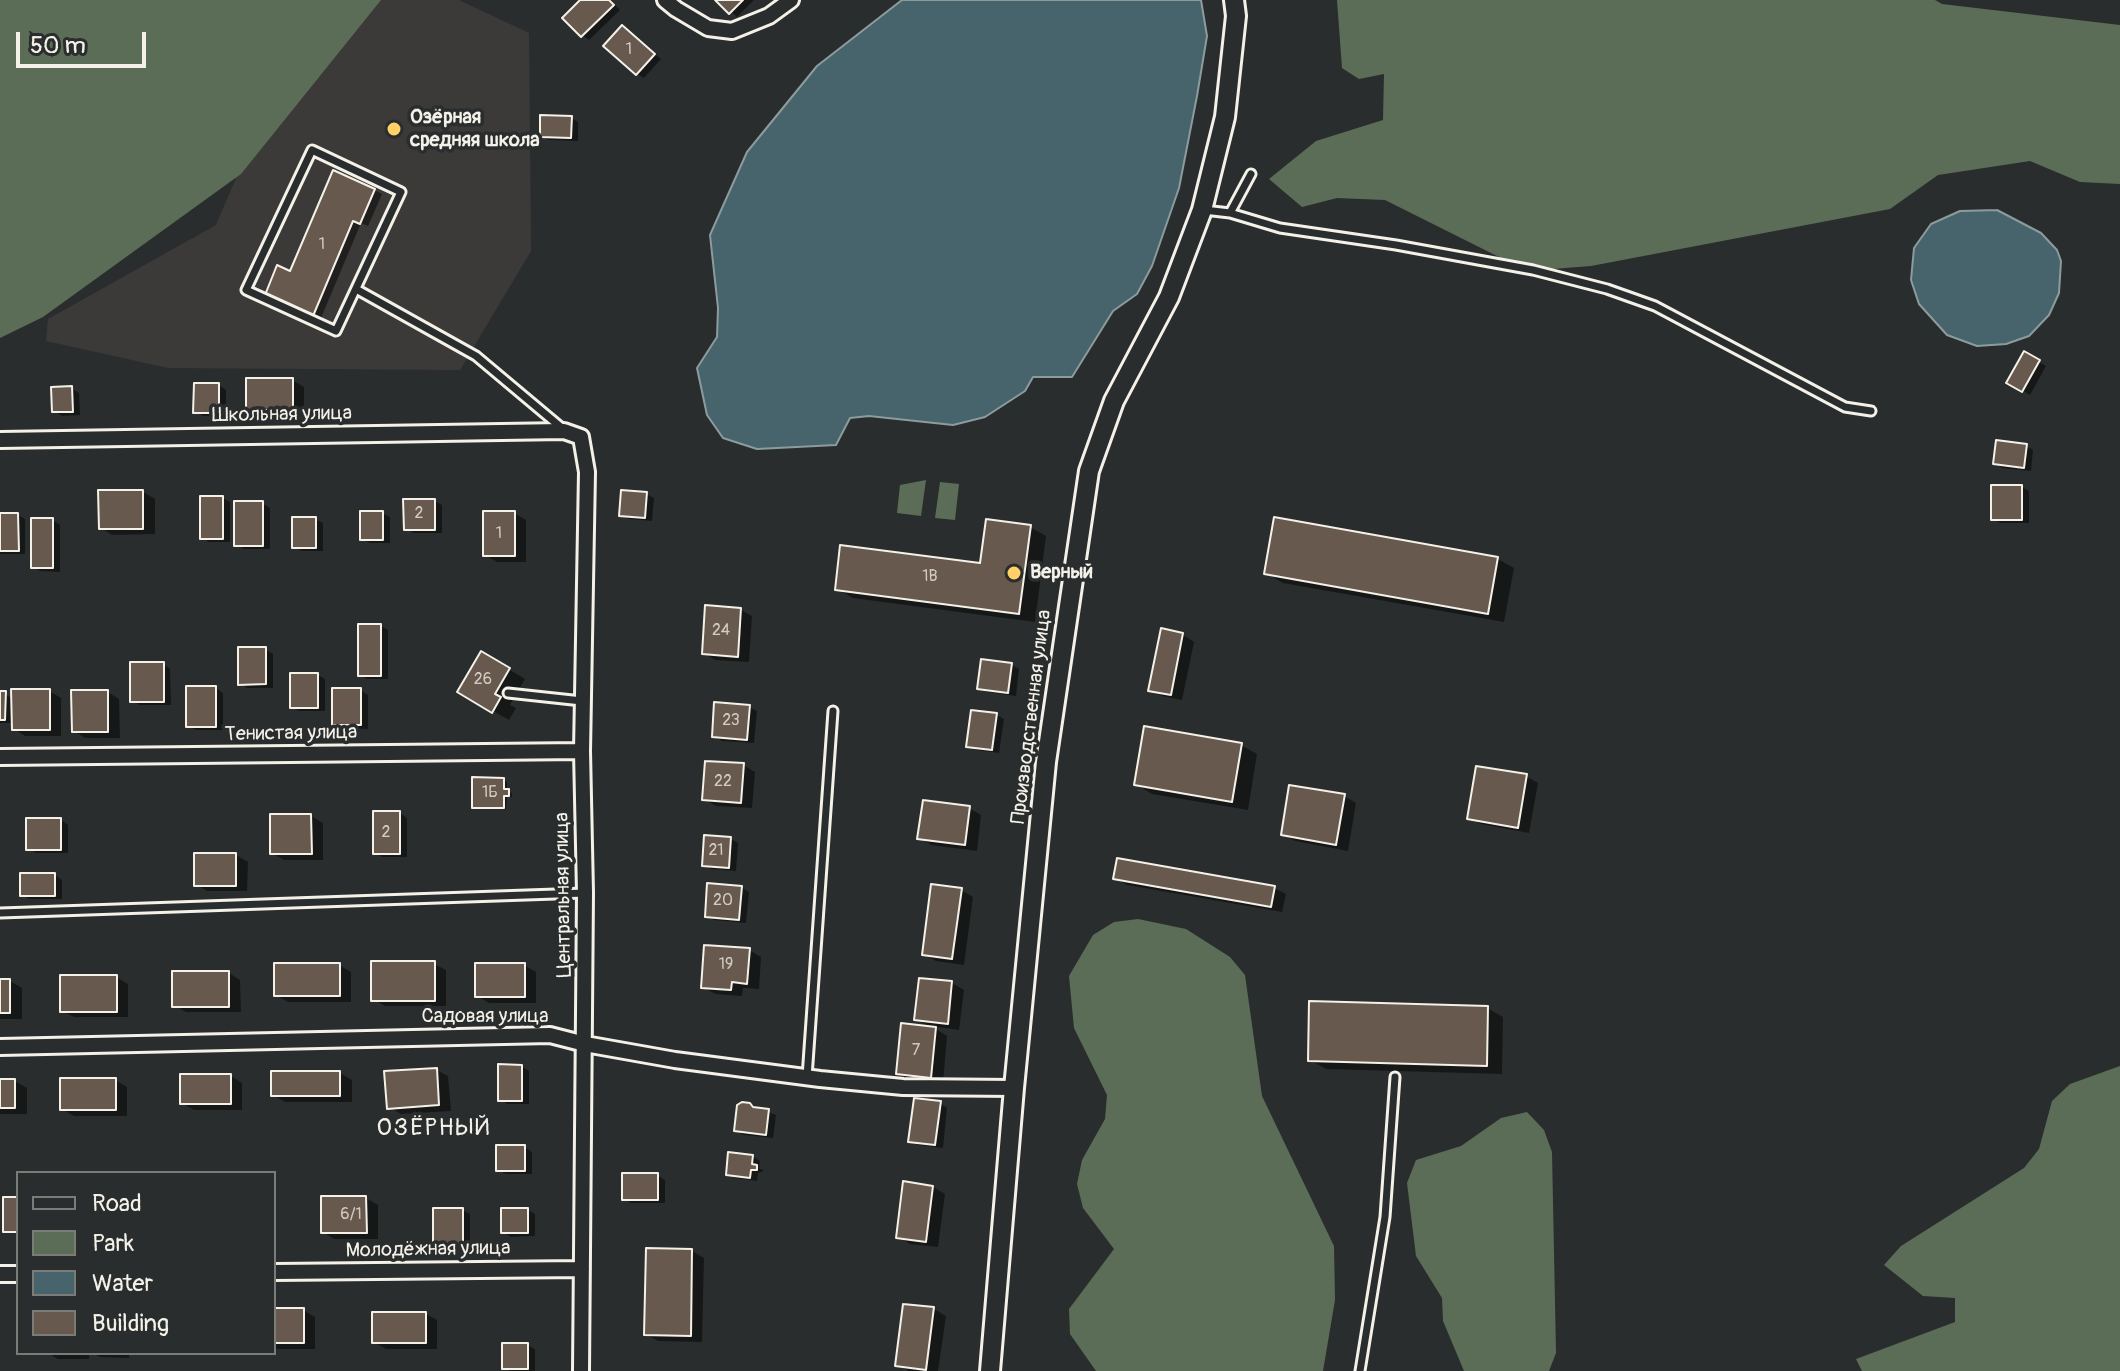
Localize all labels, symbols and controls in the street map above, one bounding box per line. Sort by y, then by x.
scale bar [20,16,150,66]
text: 50 m [30,31,86,60]
house number: 1 [626,40,632,60]
place label: Озёрная средняя школа [410,106,540,153]
marker: Озёрная средняя школа [385,120,403,138]
house number: 1 [319,235,325,255]
street label: Школьная улица [212,402,352,428]
house number: 2 [415,504,423,524]
house number: 1 [496,524,502,544]
place label: Верный [1030,561,1093,585]
marker: Верный [1005,564,1023,582]
house number: 1В [922,567,938,587]
street label: Производственная улица [1007,609,1057,825]
house number: 24 [712,621,730,641]
house number: 26 [474,670,492,690]
house number: 23 [722,711,740,731]
street label: Тенистая улица [225,721,357,747]
house number: 22 [714,772,732,792]
house number: 1Б [482,783,498,803]
street label: Центральная улица [551,812,577,978]
house number: 2 [382,823,390,843]
house number: 21 [708,841,724,861]
house number: 20 [713,891,733,911]
house number: 19 [719,955,733,975]
street label: Садовая улица [421,1005,549,1029]
house number: 7 [912,1041,920,1061]
district label: ОЗЁРНЫЙ [377,1115,491,1143]
legend [16,1171,276,1355]
text: Road [92,1189,142,1218]
house number: 6/1 [340,1205,362,1225]
text: Park [92,1229,134,1258]
street label: Молодёжная улица [345,1237,511,1263]
text: Water [92,1269,153,1298]
text: Building [92,1309,169,1338]

